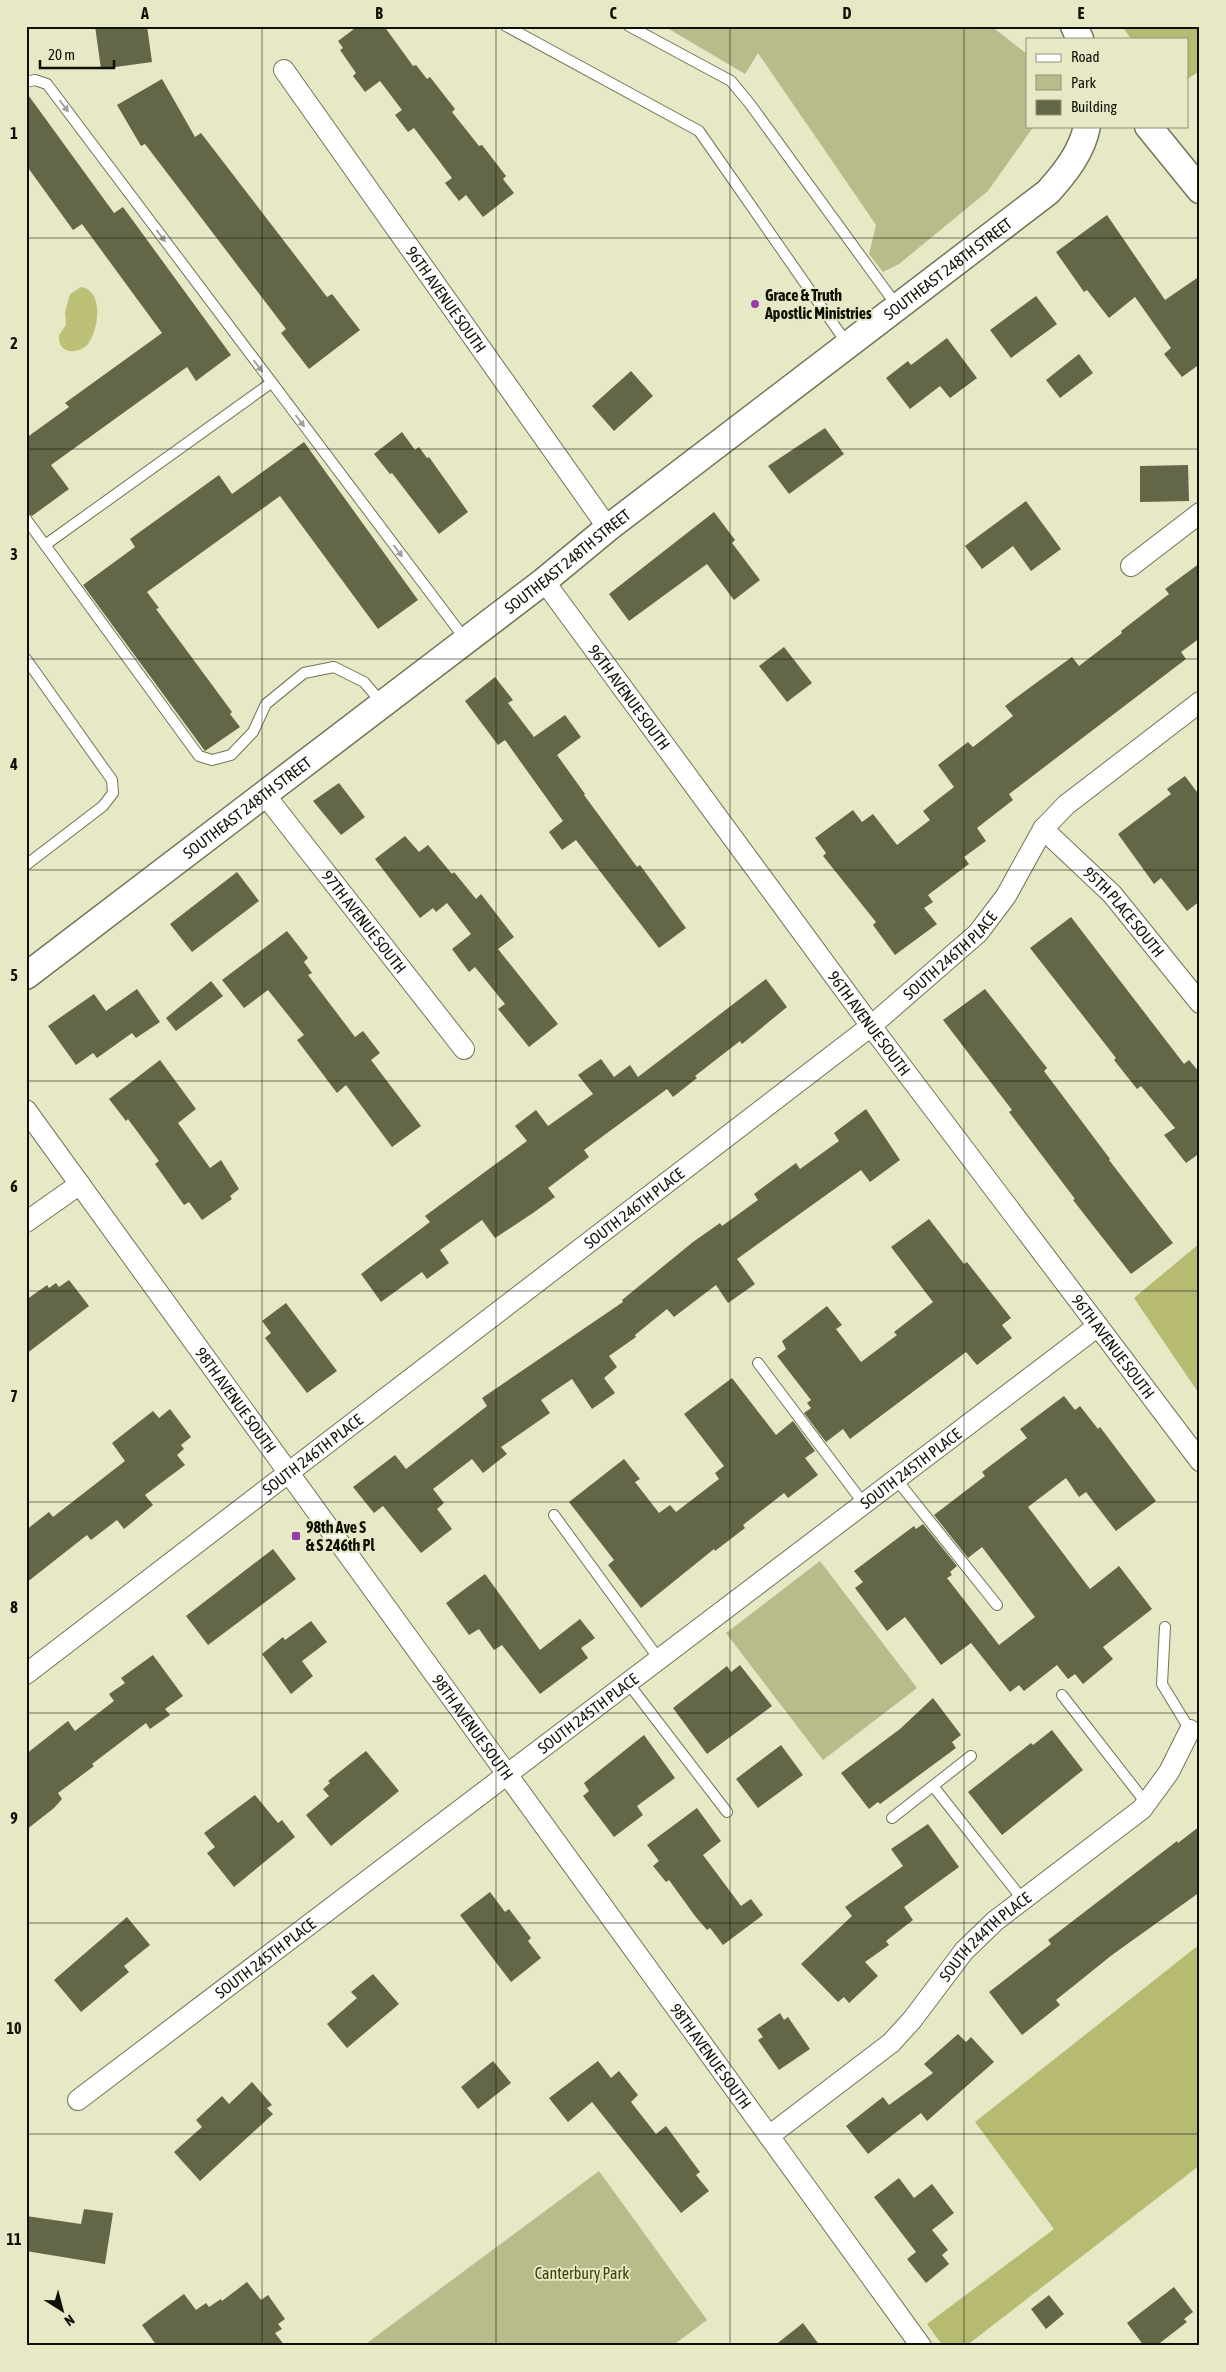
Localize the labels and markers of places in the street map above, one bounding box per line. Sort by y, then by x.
place label: Grace & Truth Apostlic Ministries [764,286,872,322]
marker: Grace & Truth Apostlic Ministries [749,298,761,310]
place label: 98th Ave S & S 246th Pl [306,1518,375,1554]
marker: 98th Ave S & S 246th Pl [290,1530,302,1542]

